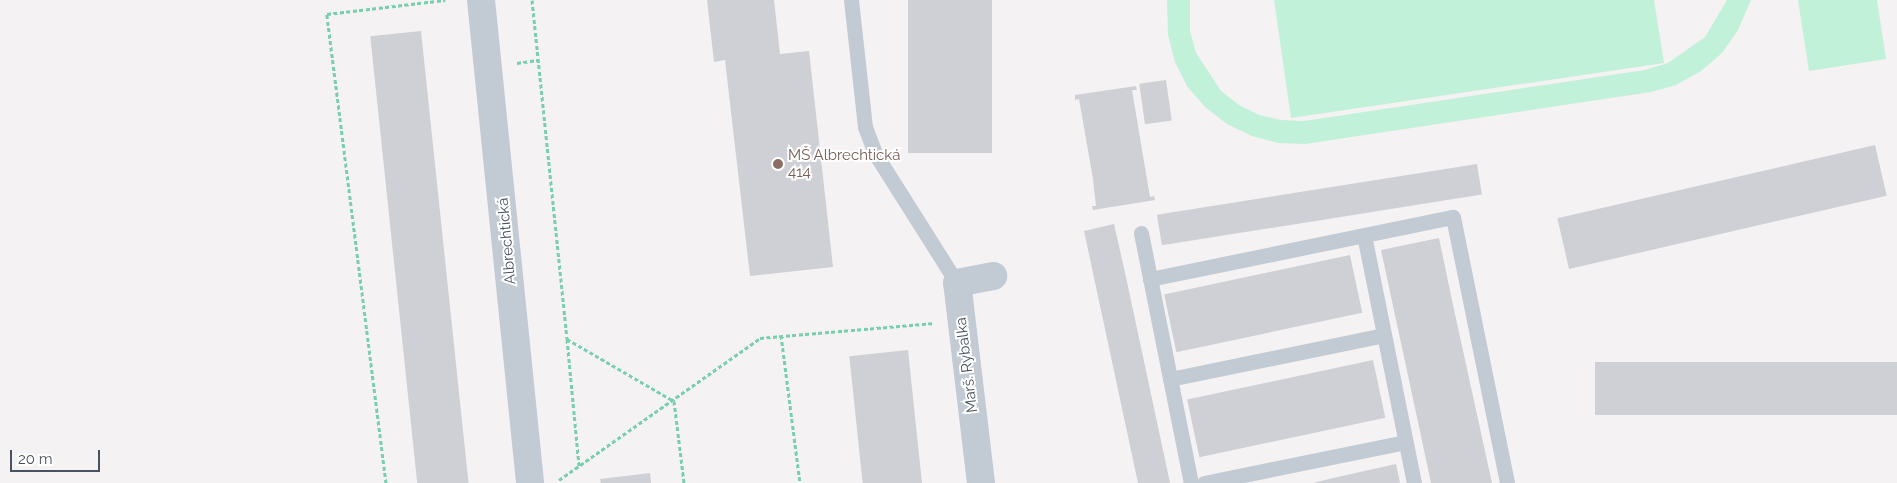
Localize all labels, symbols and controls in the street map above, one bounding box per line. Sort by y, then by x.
place label: MŠ Albrechtická 414 [788,146,901,181]
marker: MŠ Albrechtická 414 [772,158,784,170]
street label: Albrechtická [494,197,520,285]
street label: Marš. Rybalka [952,316,982,414]
scale bar [12,440,102,472]
text: 20 m [18,450,53,468]

